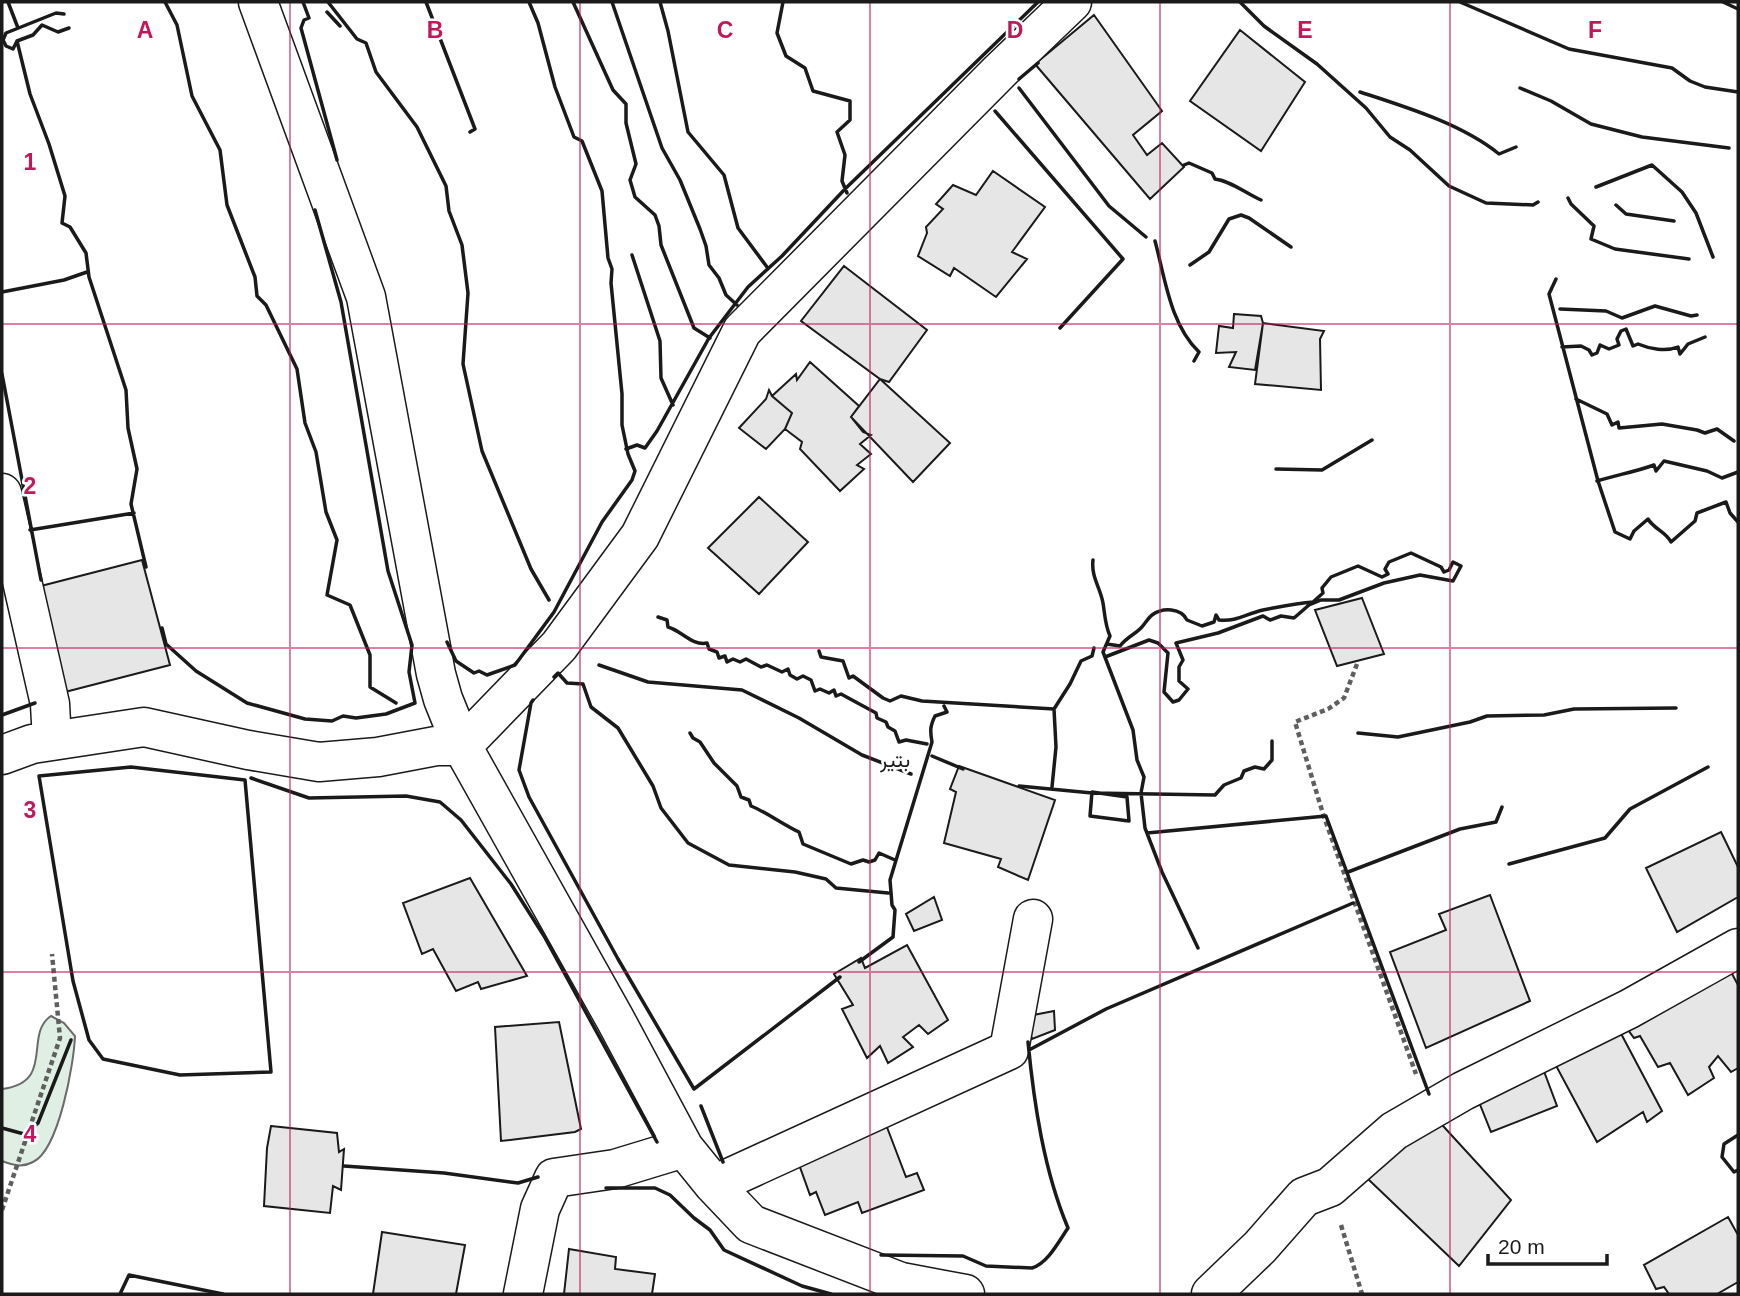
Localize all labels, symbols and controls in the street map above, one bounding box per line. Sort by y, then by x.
text: A [137,17,153,43]
text: B [427,17,443,43]
text: C [717,17,733,43]
text: D [1007,17,1023,43]
text: E [1297,17,1313,43]
text: F [1588,17,1602,43]
text: 1 [24,149,37,175]
text: 2 [24,473,36,499]
district label: بتير [879,748,910,773]
text: 3 [24,797,36,823]
text: 4 [24,1121,37,1147]
scale bar [1488,1222,1607,1266]
text: 20 m [1498,1235,1545,1258]

